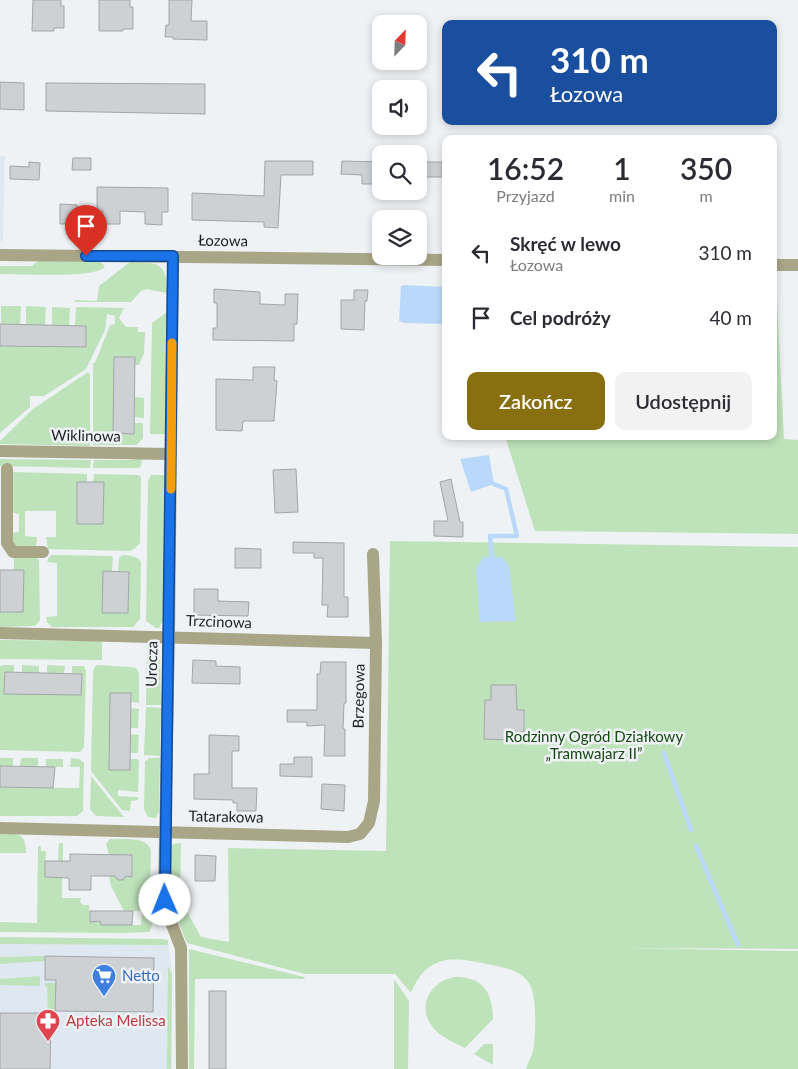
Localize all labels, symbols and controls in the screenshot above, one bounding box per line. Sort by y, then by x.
north arrow [372,15,428,70]
map controls [372,15,427,265]
text: 310 m [550,38,649,80]
icon: left [467,40,532,105]
button: sound [372,80,427,135]
text: Łozowa [550,80,623,107]
button: search [372,145,427,200]
text: 16:52 [487,150,564,186]
text: 1 [613,150,631,186]
text: 350 [680,150,732,186]
text: Przyjazd [496,186,555,205]
text: min [609,186,635,205]
text: m [699,186,713,205]
pin [65,205,107,256]
button: layers [372,210,427,265]
icon: arrive [72,212,100,240]
street label: Łozowa [198,231,248,249]
text: Skręć w lewo [510,232,621,255]
icon: left [467,239,495,267]
text: 310 m [698,241,752,264]
text: Łozowa [510,255,563,274]
icon: arrive [467,304,495,332]
text: Cel podróży [510,306,611,329]
text: 40 m [709,306,752,329]
button: Zakończ [467,372,605,430]
button: Udostępnij [615,372,752,430]
street label: Wiklinowa [51,425,121,445]
street label: Trzcinowa [186,611,252,631]
street label: Urocza [142,641,160,687]
street label: Brzegowa [348,663,368,729]
park label: Rodzinny Ogród Działkowy „Tramwajarz II” [505,727,683,762]
street label: Tatarakowa [188,806,264,826]
position arrow [138,873,190,925]
supermarket icon: Netto [91,963,117,997]
place label: Netto [122,966,160,984]
pharmacy icon: Apteka Melissa [35,1008,61,1042]
place label: Apteka Melissa [66,1011,166,1029]

